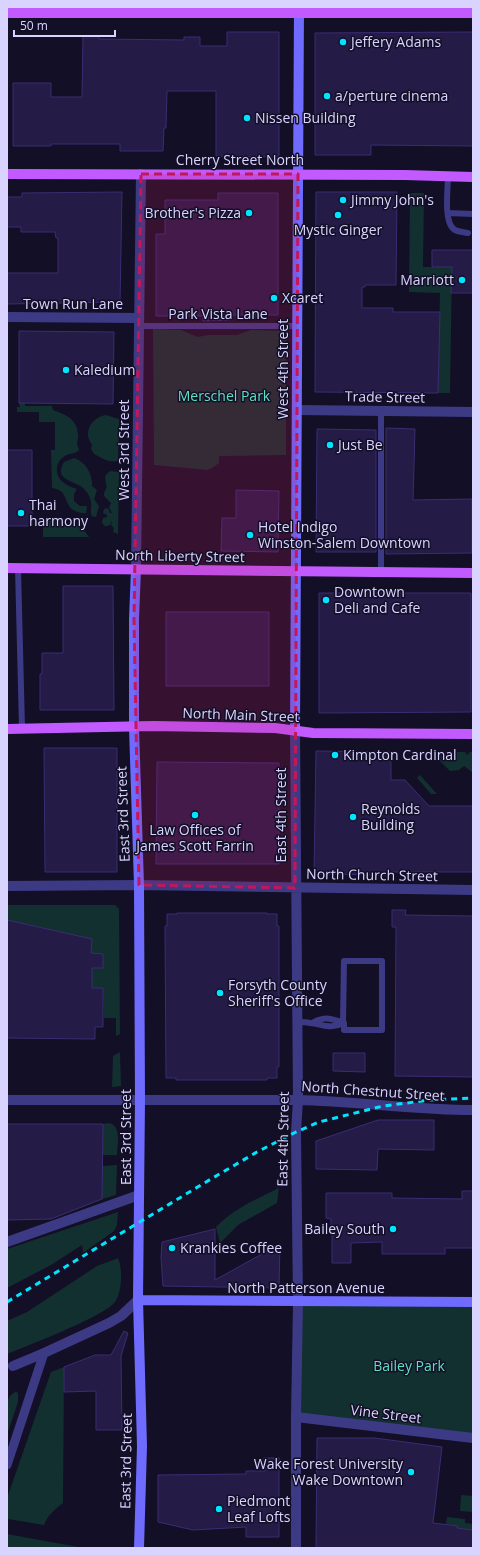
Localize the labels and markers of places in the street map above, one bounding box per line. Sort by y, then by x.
place label: Jeffery Adams [349,32,441,51]
marker: Jeffery Adams [338,37,348,47]
place label: a/perture cinema [335,86,448,105]
marker: a/perture cinema [322,91,332,101]
place label: Nissen Building [255,108,356,127]
marker: Nissen Building [242,113,252,123]
place label: Jimmy John's [349,190,434,209]
marker: Jimmy John's [338,195,348,205]
place label: Brother's Pizza [144,203,241,222]
marker: Brother's Pizza [244,208,254,218]
marker: Mystic Ginger [333,210,343,220]
place label: Mystic Ginger [294,220,383,239]
place label: Marriott [400,270,454,289]
marker: Marriott [457,275,467,285]
place label: Xcaret [282,288,323,307]
marker: Xcaret [269,293,279,303]
place label: Kaledium [74,360,135,379]
marker: Kaledium [61,365,71,375]
place label: Just Be [336,435,383,454]
marker: Just Be [325,440,335,450]
place label: Thai harmony [29,495,89,530]
marker: Thai harmony [16,508,26,518]
place label: Hotel Indigo Winston-Salem Downtown [258,517,431,552]
marker: Hotel Indigo Winston-Salem Downtown [245,530,255,540]
place label: Downtown Deli and Cafe [334,582,421,617]
marker: Downtown Deli and Cafe [321,595,331,605]
place label: Kimpton Cardinal [343,745,457,764]
marker: Kimpton Cardinal [330,750,340,760]
place label: Reynolds Building [361,799,421,834]
marker: Law Offices of James Scott Farrin [190,810,200,820]
marker: Reynolds Building [348,812,358,822]
place label: Law Offices of James Scott Farrin [134,820,254,855]
place label: Forsyth County Sheriff's Office [228,975,328,1010]
marker: Forsyth County Sheriff's Office [215,988,225,998]
place label: Bailey South [304,1219,385,1238]
marker: Bailey South [388,1224,398,1234]
place label: Krankies Coffee [180,1238,282,1257]
marker: Krankies Coffee [167,1243,177,1253]
place label: Wake Forest University Wake Downtown [254,1454,404,1489]
marker: Wake Forest University Wake Downtown [406,1467,416,1477]
place label: Piedmont Leaf Lofts [227,1491,291,1526]
marker: Piedmont Leaf Lofts [214,1504,224,1514]

